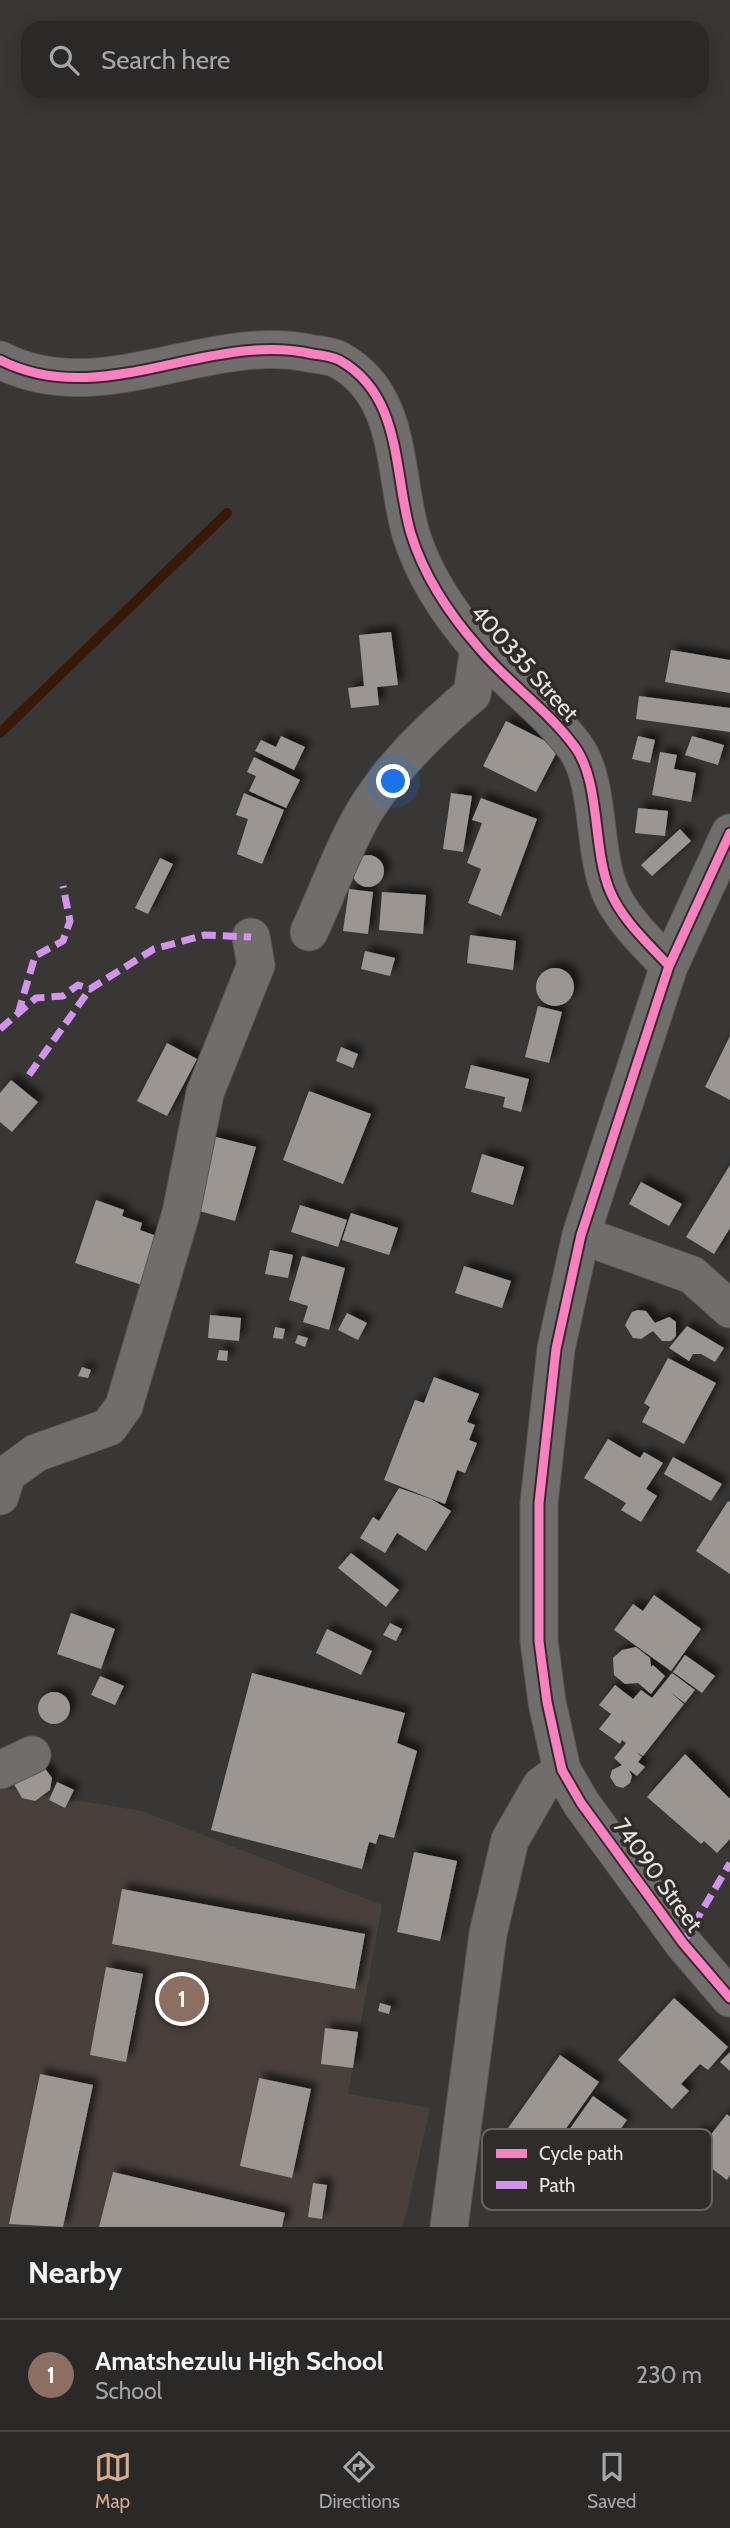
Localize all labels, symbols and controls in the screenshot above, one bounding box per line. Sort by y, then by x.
search box [21,21,709,98]
icon: search [45,41,83,79]
text: Search here [101,44,230,76]
street label: 400335 Street [465,599,585,727]
your location [376,764,410,798]
street label: 74090 Street [607,1813,709,1937]
pin: 1 [159,1973,205,2025]
legend [482,2129,712,2210]
text: Cycle path [539,2142,623,2165]
text: Path [539,2174,575,2197]
text: Nearby [28,2254,122,2291]
text: Amatshezulu High School [95,2345,384,2377]
text: 1 [47,2361,55,2389]
text: 230 m [636,2361,702,2389]
text: School [95,2377,162,2405]
tab: Map [94,2448,132,2513]
tab: Directions [319,2448,400,2513]
tab: Saved [587,2448,636,2513]

